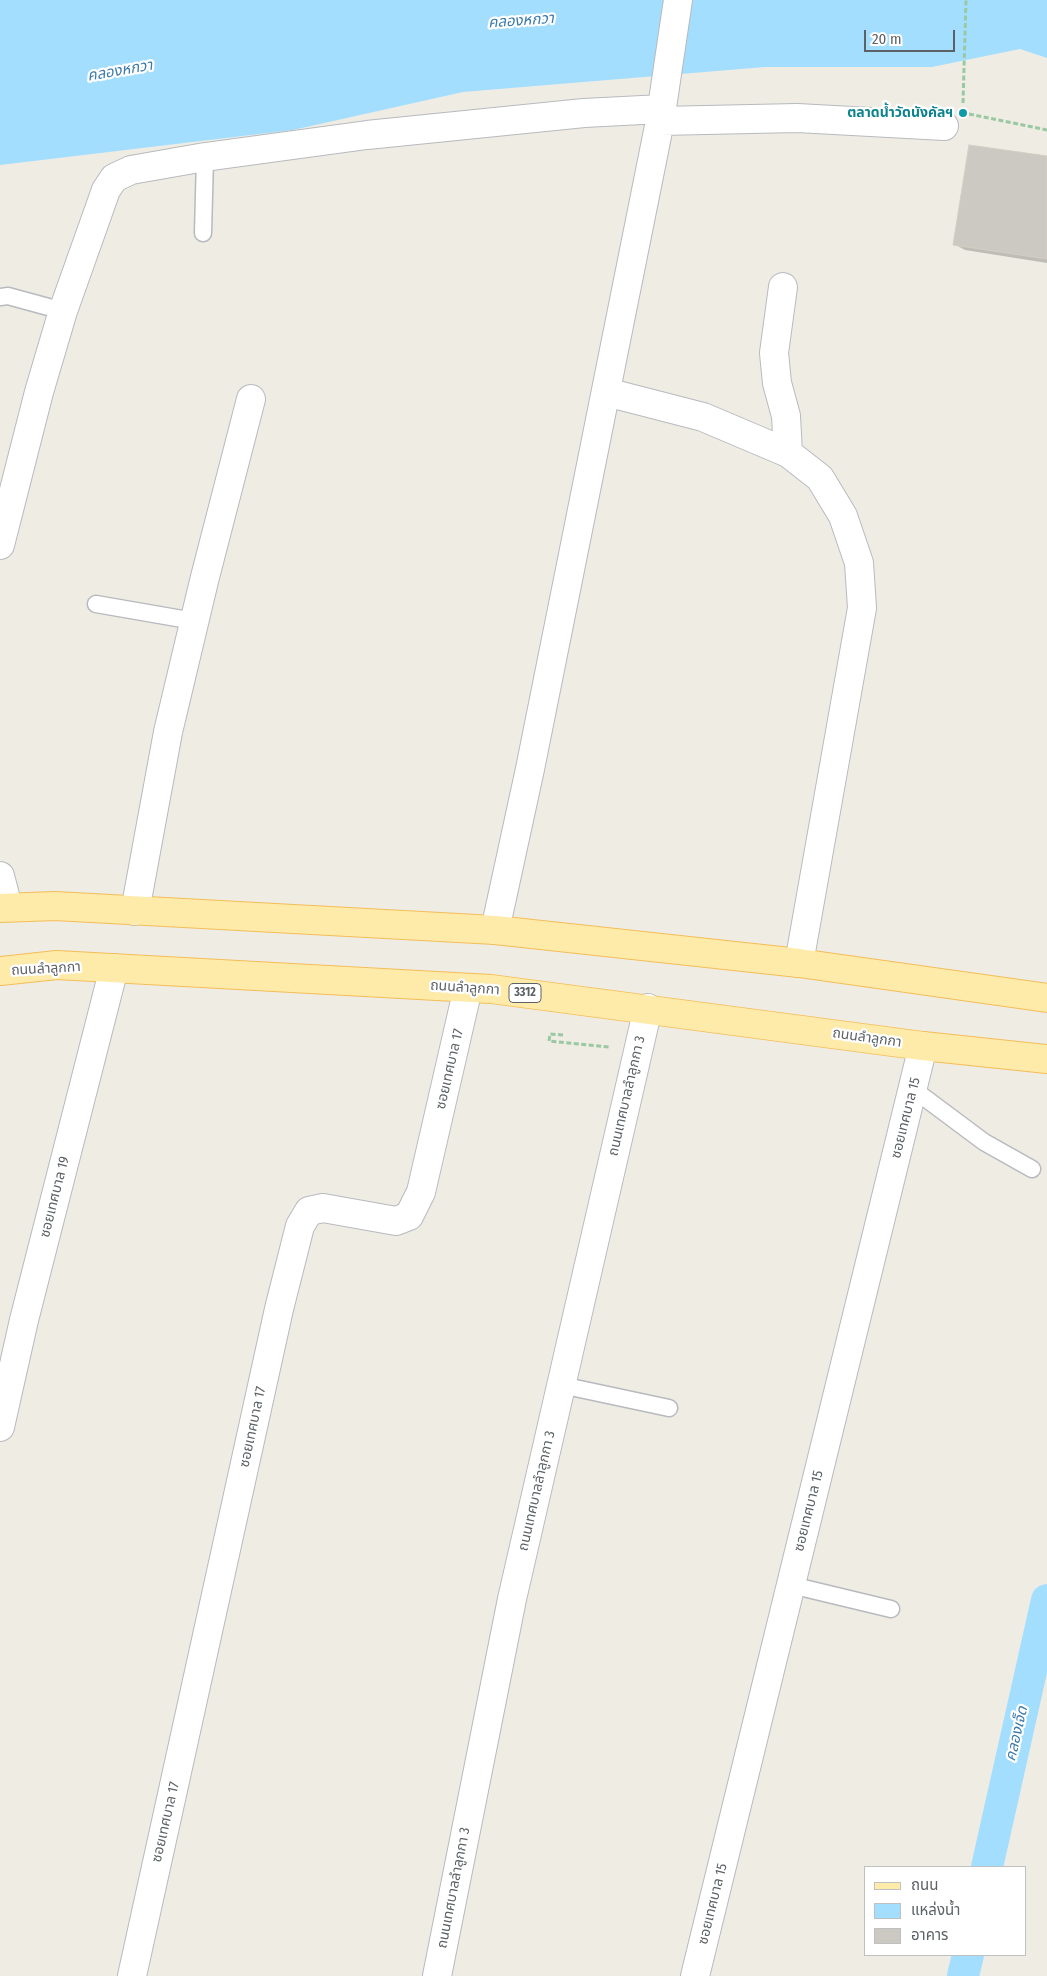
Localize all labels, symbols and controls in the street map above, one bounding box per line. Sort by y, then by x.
water label: คลองหกวา [488,10,554,32]
scale bar [867,20,958,52]
text: 20 m [872,30,902,48]
water label: คลองหกวา [86,56,154,86]
place label: ตลาดน้ำวัดนังคัลฯ [847,105,953,121]
marker: ตลาดน้ำวัดนังคัลฯ [957,107,969,119]
street label: ถนนลำลูกกา [11,959,81,979]
street label: ถนนลำลูกกา [430,977,500,999]
road number: 3312 [509,984,541,1002]
street label: ถนนลำลูกกา [831,1025,903,1051]
street label: ซอยเทศบาล 17 [433,1027,467,1111]
street label: ถนนเทศบาลลำลูกกา 3 [605,1034,649,1158]
street label: ซอยเทศบาล 15 [888,1076,924,1160]
street label: ซอยเทศบาล 19 [37,1155,73,1239]
street label: ซอยเทศบาล 17 [236,1385,270,1469]
street label: ถนนเทศบาลลำลูกกา 3 [515,1429,559,1553]
street label: ซอยเทศบาล 15 [791,1469,827,1553]
water label: คลองเจ็ด [1002,1705,1032,1763]
street label: ซอยเทศบาล 17 [149,1780,183,1864]
street label: ถนนเทศบาลลำลูกกา 3 [434,1826,474,1950]
street label: ซอยเทศบาล 15 [695,1862,731,1946]
legend [864,1866,1027,1956]
text: ถนน [911,1876,938,1894]
text: แหล่งน้ำ [911,1901,960,1919]
text: อาคาร [911,1926,948,1944]

